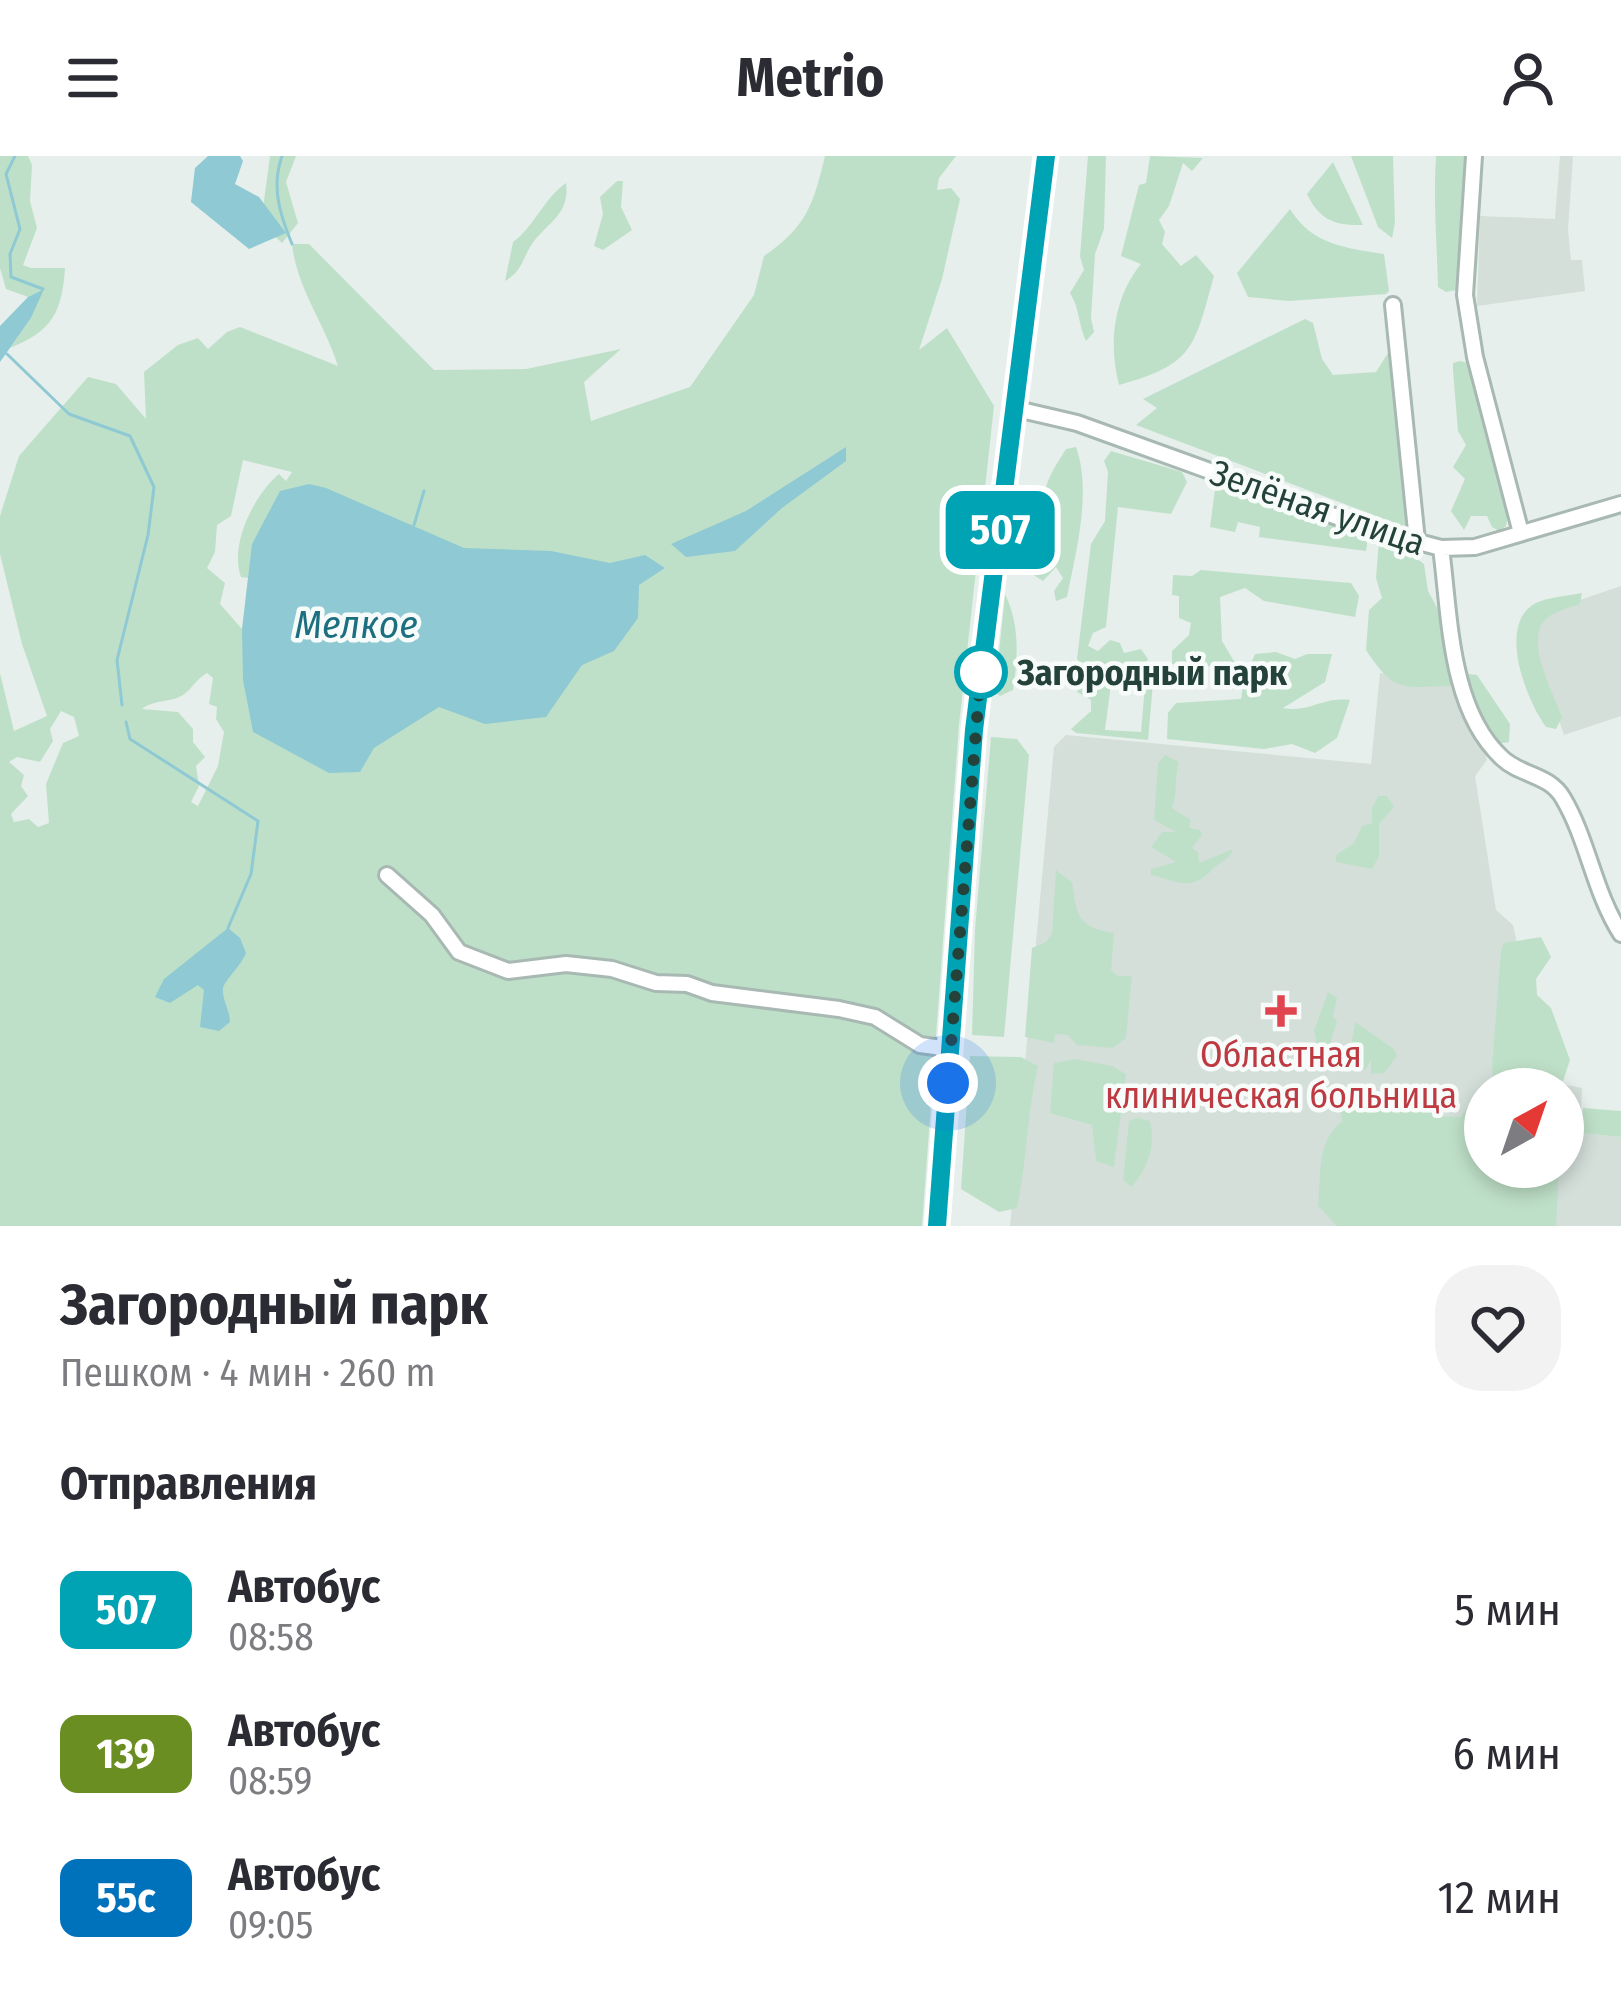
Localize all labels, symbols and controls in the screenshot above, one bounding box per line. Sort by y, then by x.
icon: menu [60,45,126,111]
icon: person [1495,45,1561,111]
text: Metrio [737,46,884,110]
street label: Зелёная улица [1205,451,1431,565]
line badge: 507 [931,491,1069,569]
text: 507 [970,505,1030,555]
water label: Мелкое [294,602,418,648]
marker: Загородный парк [956,647,1006,697]
place label: Загородный парк [1016,651,1288,695]
marker: Областная клиническая больница [1265,995,1297,1027]
place label: Областная клиническая больница [1105,1033,1457,1118]
your location [918,1053,978,1113]
north arrow [1464,1068,1584,1188]
map controls [1464,1068,1584,1188]
button: heart [1435,1265,1561,1391]
text: Загородный парк [60,1271,488,1339]
text: Пешком · 4 мин · 260 m [60,1350,436,1396]
text: Отправления [60,1457,317,1511]
text: Автобус [228,1560,380,1614]
text: 5 мин [1454,1583,1561,1637]
text: 507 [96,1585,156,1635]
text: 08:58 [228,1614,314,1660]
text: Автобус [228,1704,380,1758]
text: 6 мин [1453,1727,1561,1781]
text: 139 [97,1729,155,1779]
text: 08:59 [228,1758,313,1804]
text: Автобус [228,1848,380,1902]
text: 12 мин [1438,1871,1561,1925]
text: 55с [96,1873,156,1923]
text: 09:05 [228,1902,313,1948]

